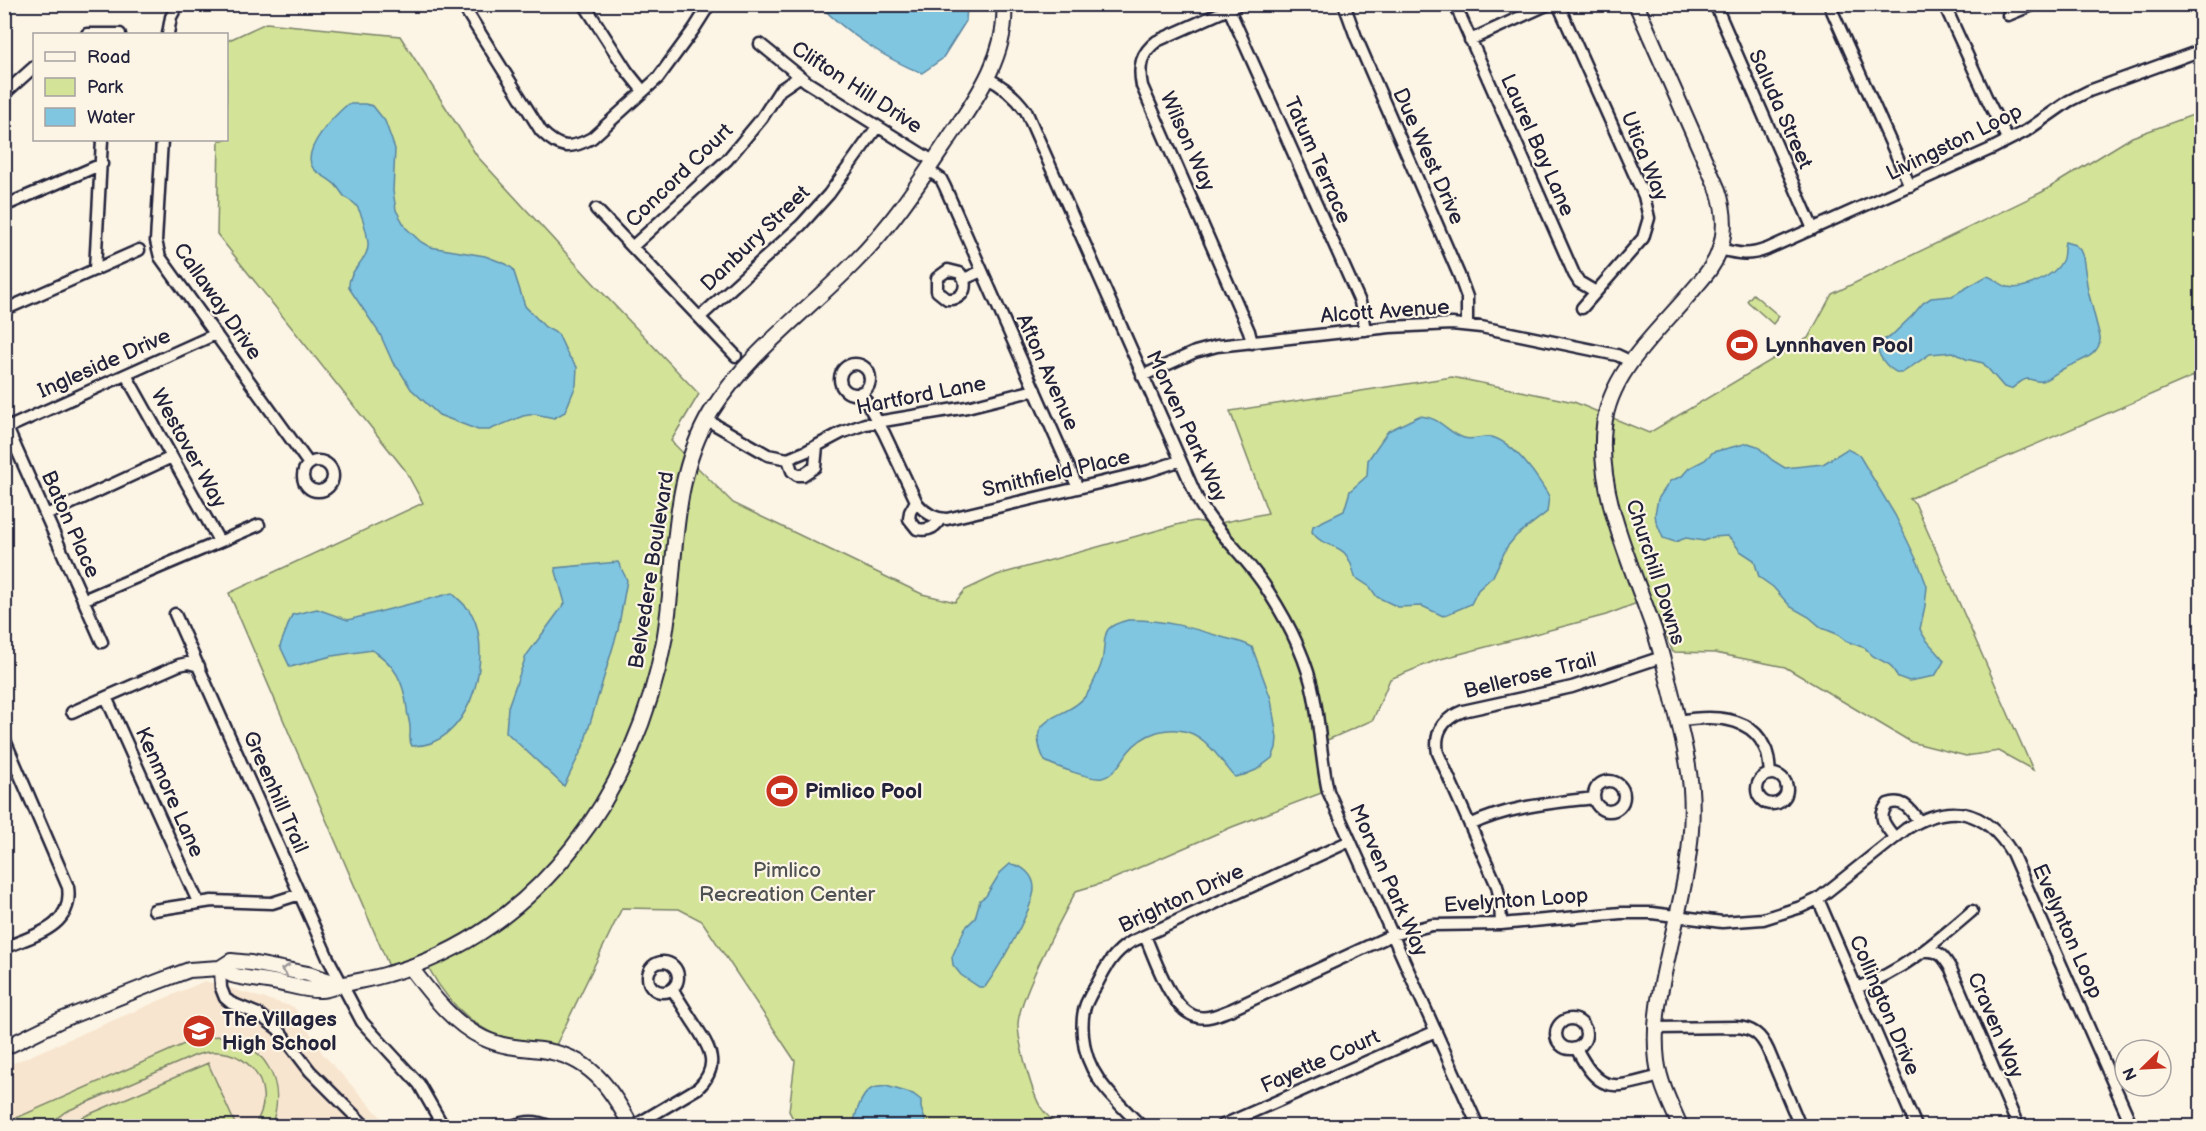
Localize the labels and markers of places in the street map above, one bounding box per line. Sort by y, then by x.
sports icon: Lynnhaven Pool [1724,327,1760,363]
place label: Lynnhaven Pool [1765,333,1913,358]
sports icon: Pimlico Pool [764,773,800,809]
place label: Pimlico Pool [805,779,922,804]
place label: The Villages High School [222,1007,337,1056]
school or university icon: The Villages High School [181,1013,217,1049]

